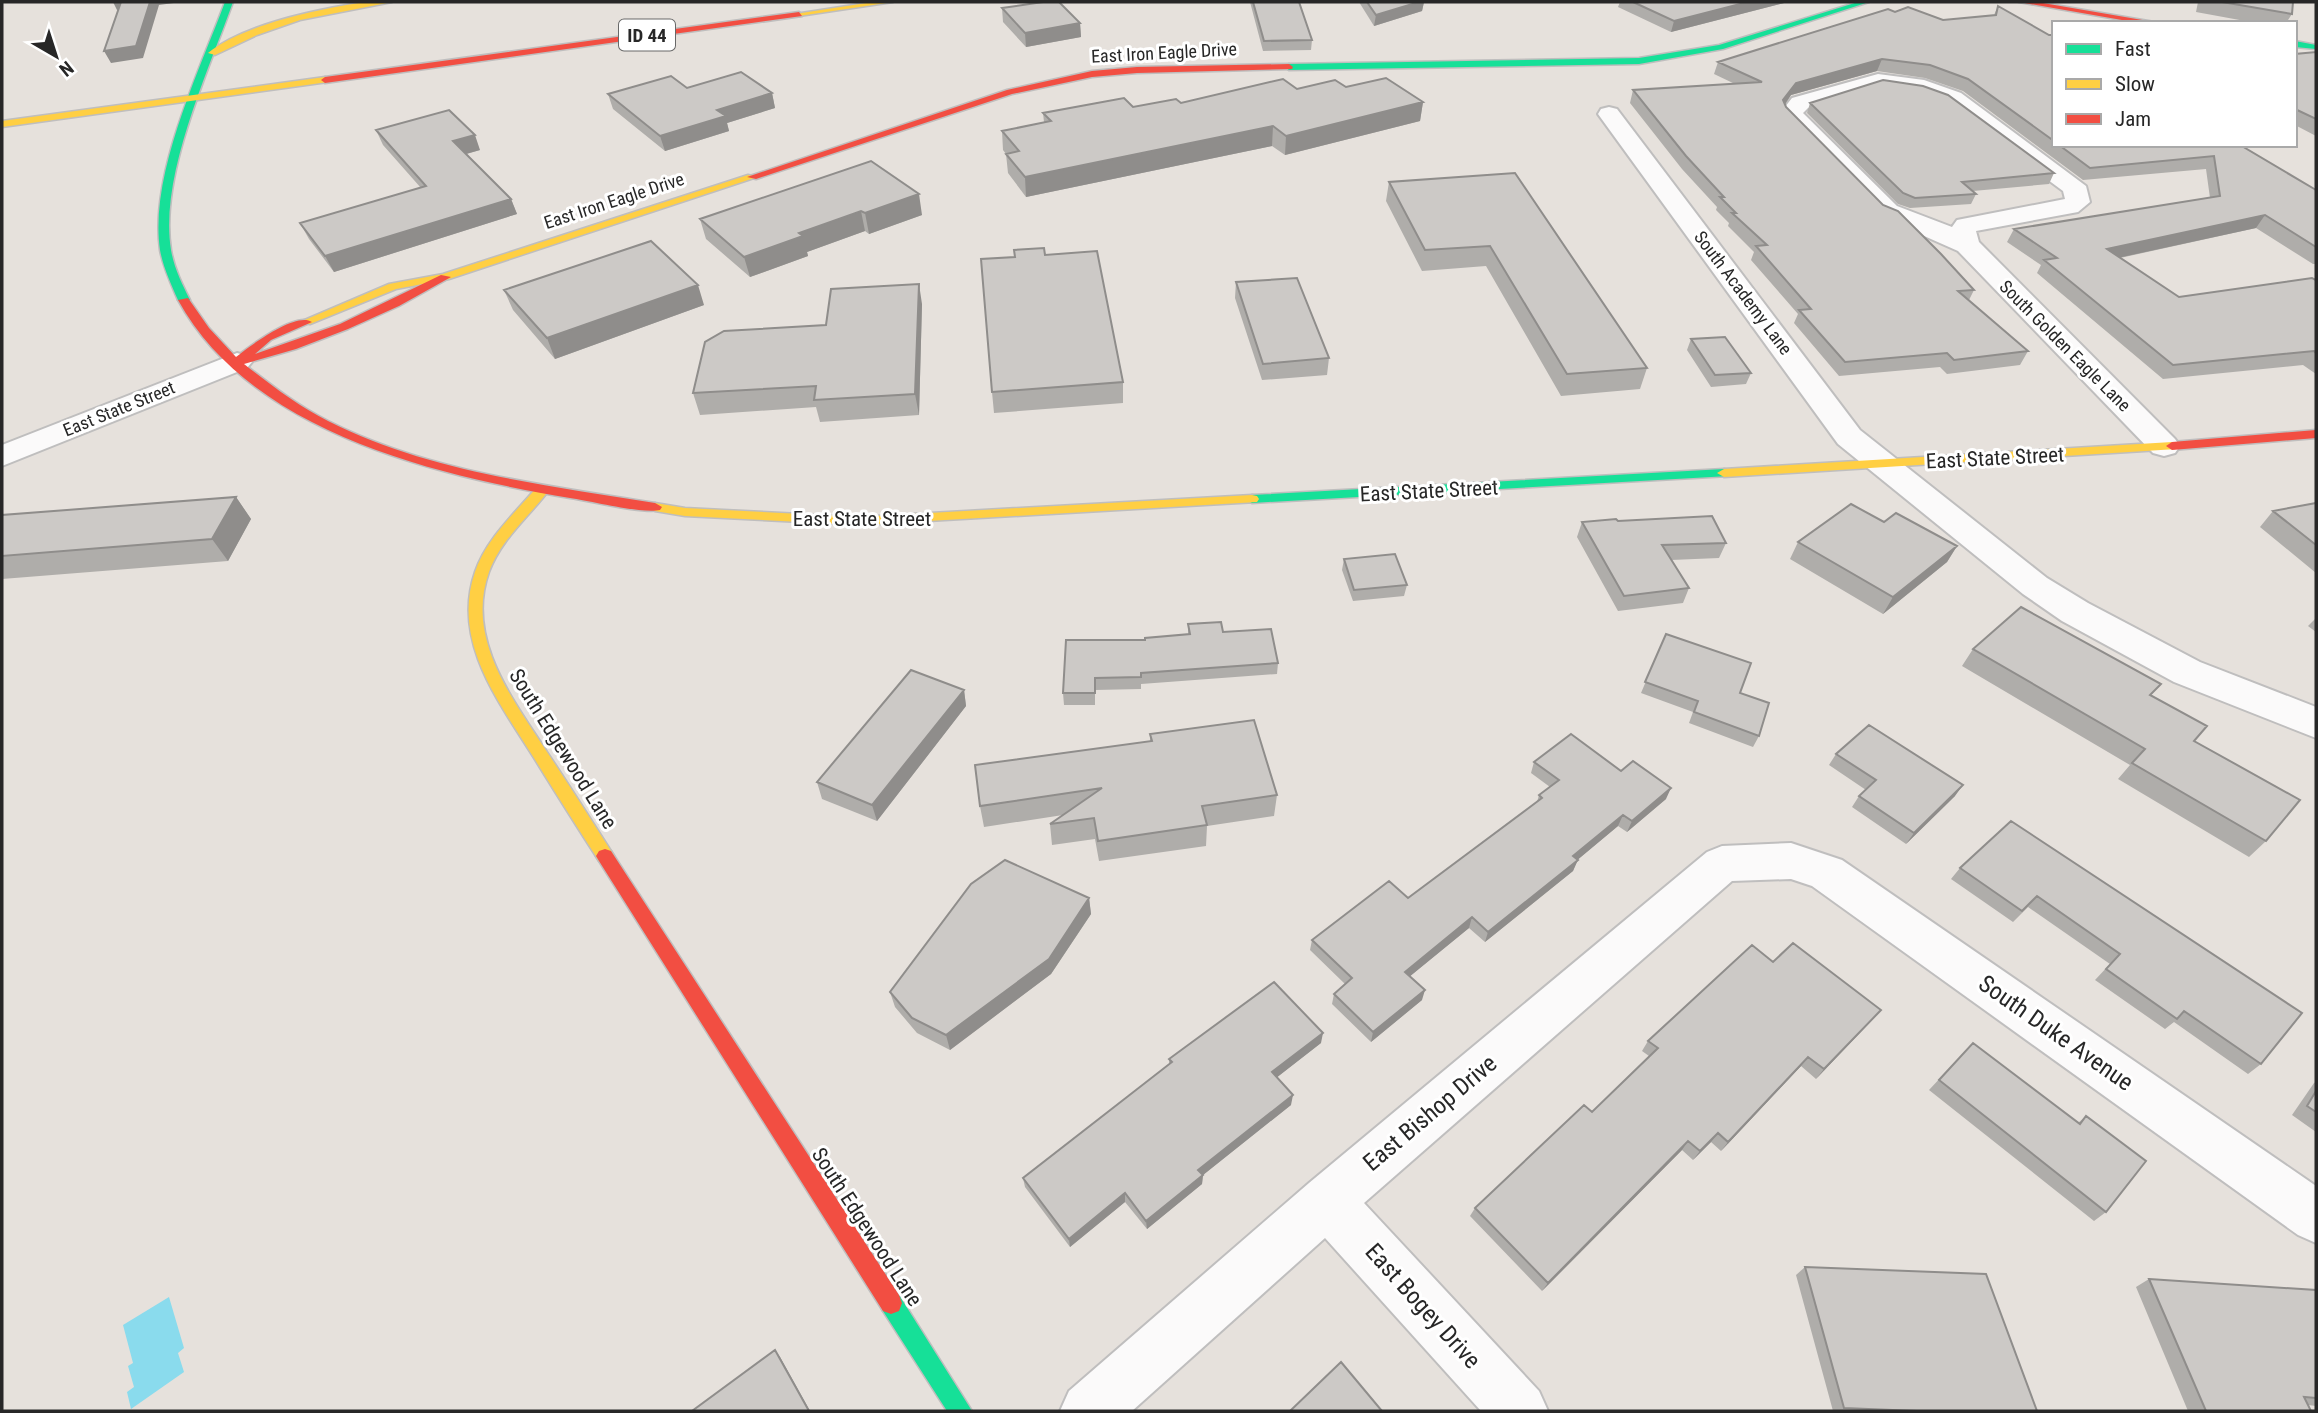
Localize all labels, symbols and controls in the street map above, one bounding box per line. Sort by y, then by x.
road number: ID 44 [619,20,675,50]
north arrow [21,21,91,91]
legend [2052,21,2297,147]
text: Fast [2115,37,2151,61]
street label: East Iron Eagle Drive [1091,38,1237,67]
text: N [55,56,78,81]
text: Slow [2115,72,2155,96]
text: Jam [2115,107,2151,131]
street label: East Iron Eagle Drive [541,168,687,233]
street label: South Academy Lane [1690,227,1797,359]
street label: South Golden Eagle Lane [1995,276,2135,416]
street label: East State Street [60,377,178,440]
street label: East State Street [1925,442,2065,474]
street label: East State Street [1359,475,1499,507]
street label: East State Street [793,507,931,531]
street label: South Edgewood Lane [504,665,622,833]
street label: South Duke Avenue [1973,969,2139,1097]
street label: East Bishop Drive [1358,1049,1502,1177]
street label: South Edgewood Lane [807,1143,927,1311]
street label: East Bogey Drive [1360,1238,1486,1374]

